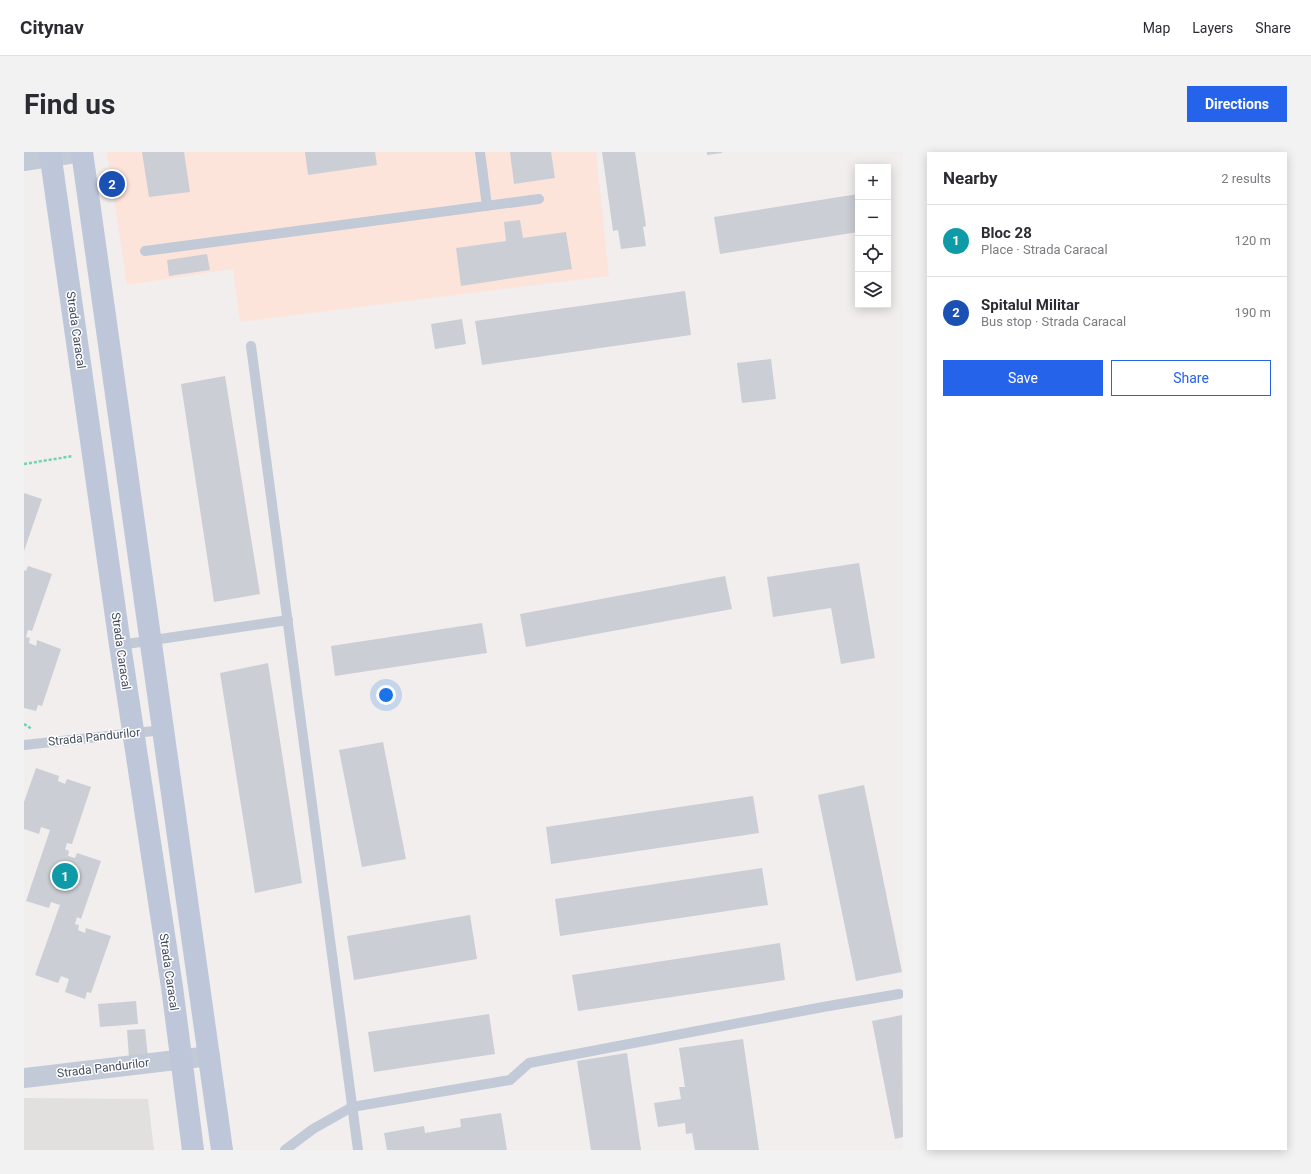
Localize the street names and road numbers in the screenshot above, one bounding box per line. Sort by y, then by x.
street label: Strada Caracal [64,290,88,370]
street label: Strada Caracal [109,611,133,691]
street label: Strada Pandurilor [47,725,141,749]
street label: Strada Caracal [157,932,181,1012]
street label: Strada Pandurilor [56,1055,150,1081]

